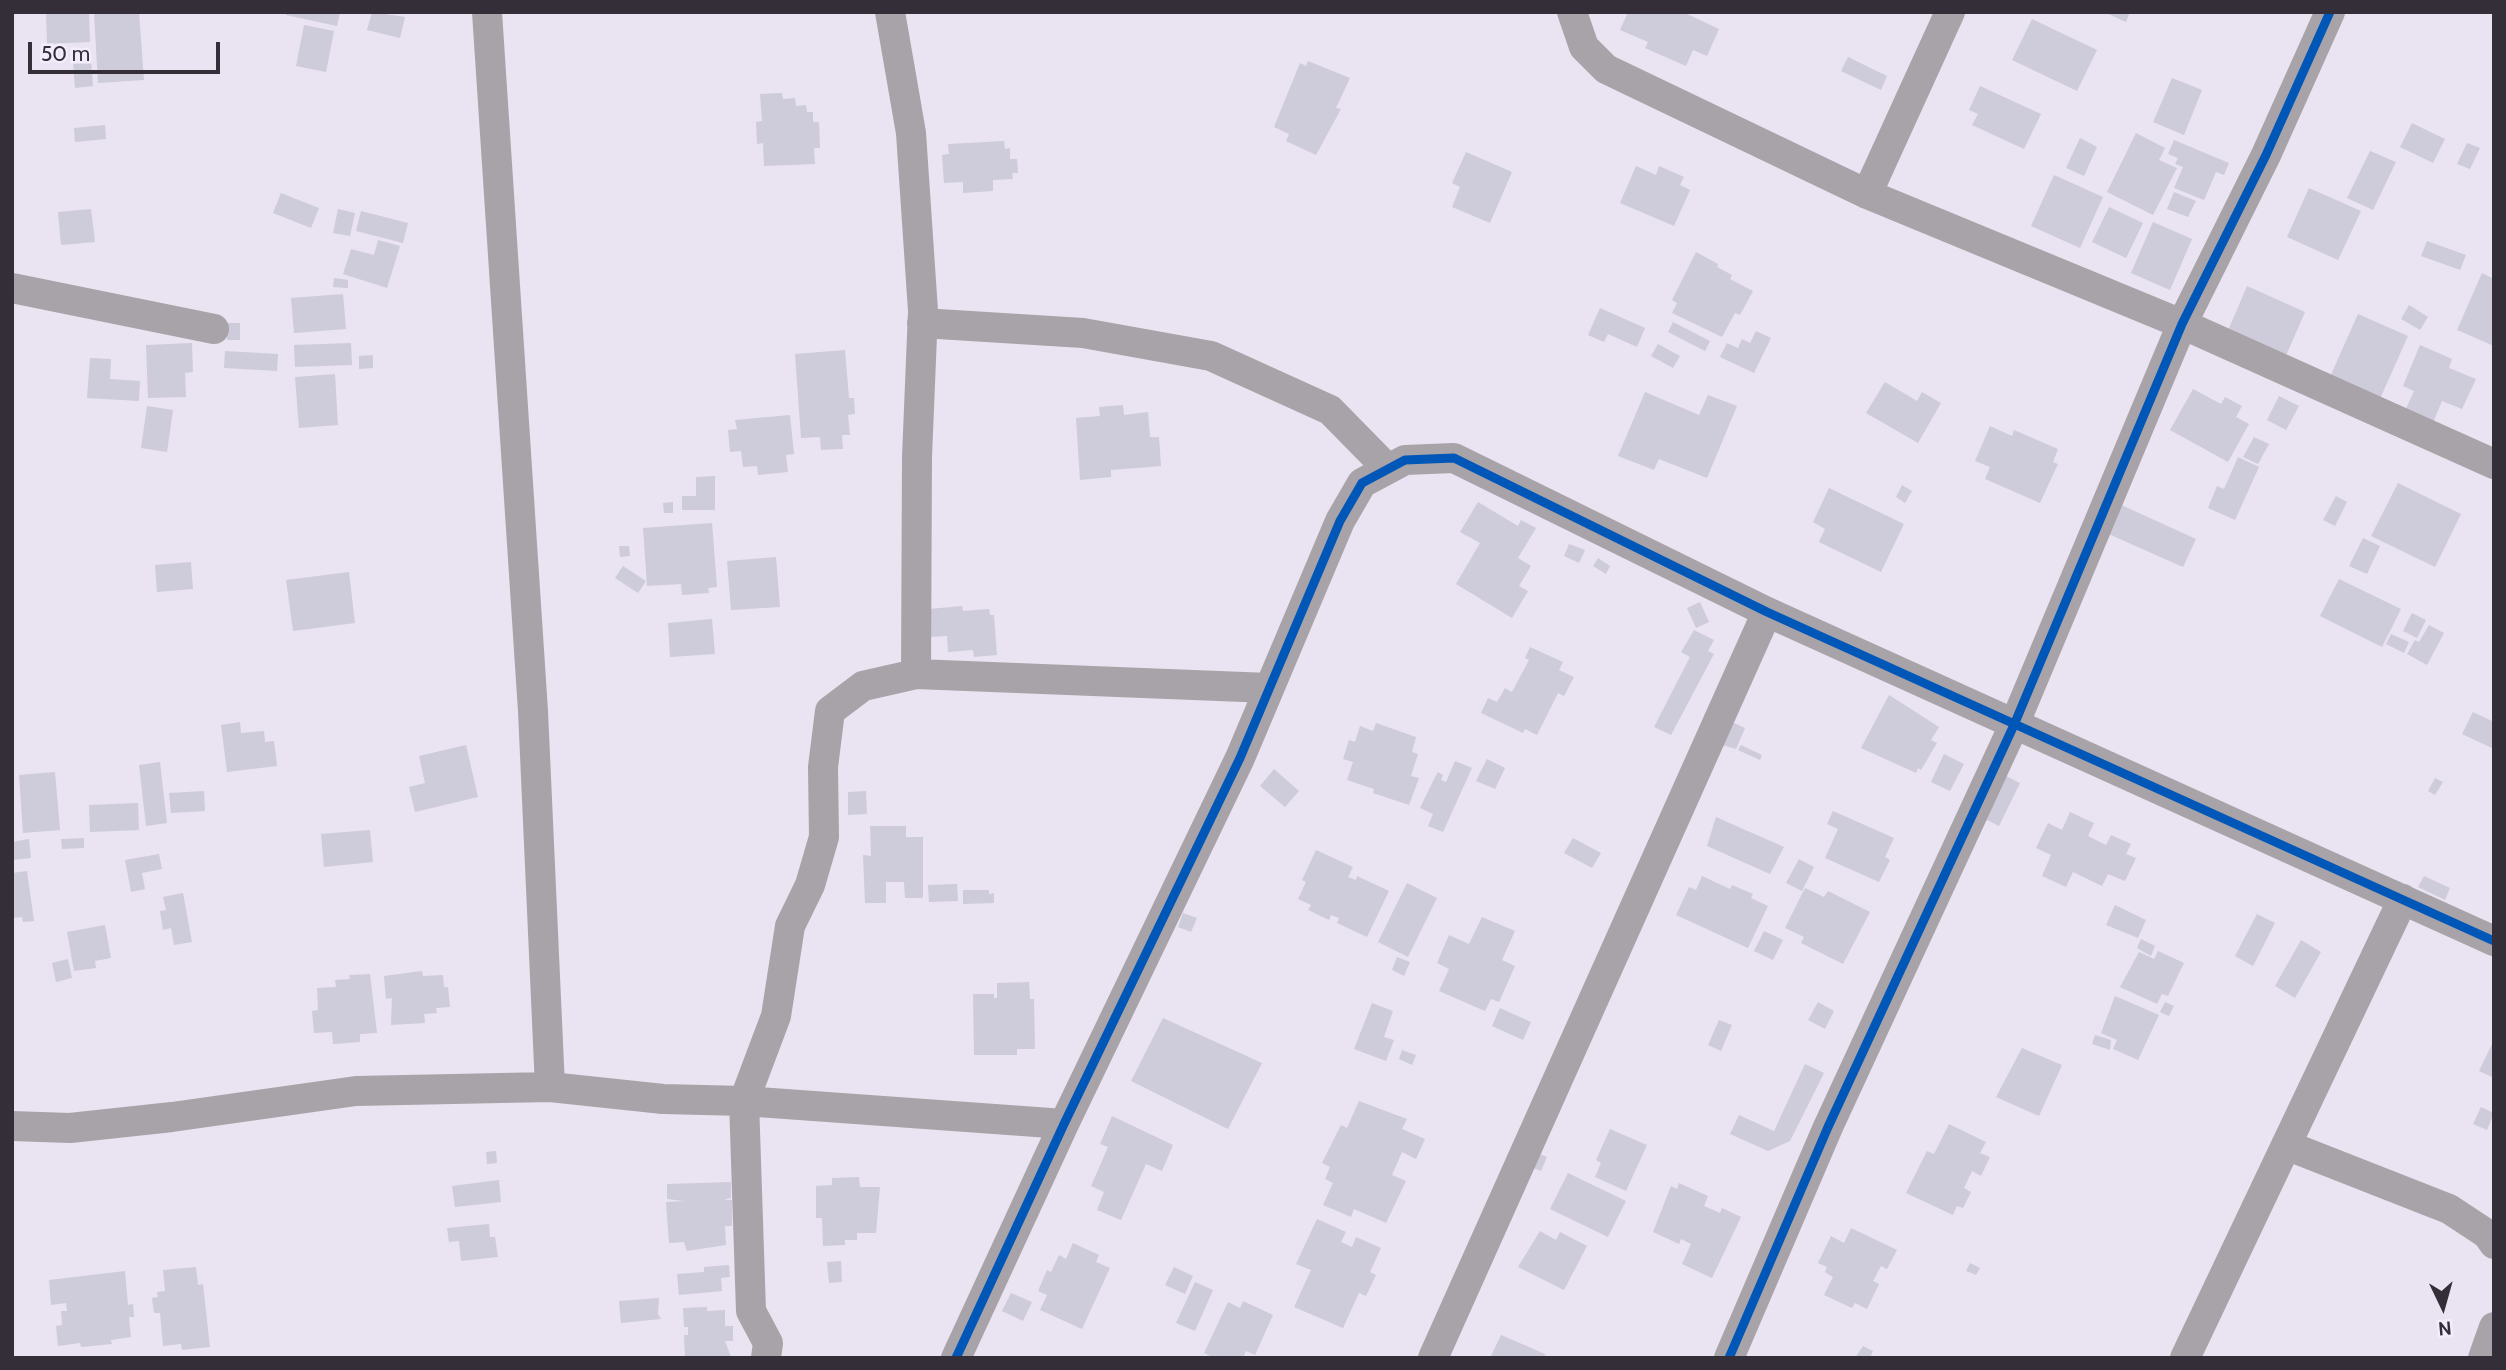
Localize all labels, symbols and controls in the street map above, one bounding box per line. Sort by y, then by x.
scale bar [32,28,224,72]
text: 50 m [41,41,90,66]
north arrow [2408,1272,2478,1342]
text: N [2437,1316,2453,1340]

